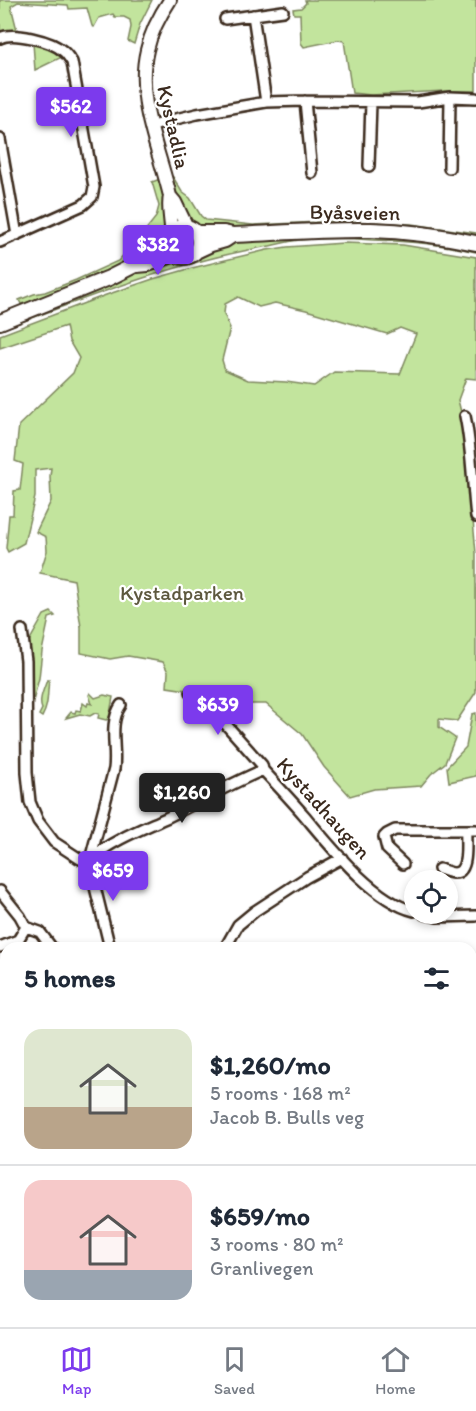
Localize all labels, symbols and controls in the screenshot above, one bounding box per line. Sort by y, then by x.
street label: Kystadlia [152,83,196,171]
pin: $562 [35,87,107,138]
text: $562 [50,94,92,118]
street label: Byåsveien [309,199,401,225]
pin: $382 [122,225,194,276]
text: $382 [137,232,179,256]
park label: Kystadparken [120,580,244,605]
pin: $639 [182,685,254,736]
text: $639 [197,692,239,716]
street label: Kystadhaugen [272,752,376,864]
pin: $1,260 [133,773,231,824]
text: $1,260 [153,780,211,804]
pin: $659 [77,851,149,902]
text: $659 [92,858,134,882]
map controls [404,870,458,924]
button: locate [404,870,458,924]
text: 5 homes [24,962,116,994]
icon: filters [420,962,453,995]
text: $1,260/mo [210,1049,331,1081]
icon: home [72,1053,144,1125]
text: 5 rooms · 168 m² [210,1081,351,1105]
text: Jacob B. Bulls veg [210,1105,364,1129]
text: $659/mo [210,1200,310,1232]
icon: home [72,1204,144,1276]
text: 3 rooms · 80 m² [210,1232,343,1256]
text: Granlivegen [210,1256,314,1280]
tab: Map [60,1343,93,1398]
tab: Saved [214,1343,255,1398]
tab: Home [375,1343,416,1398]

